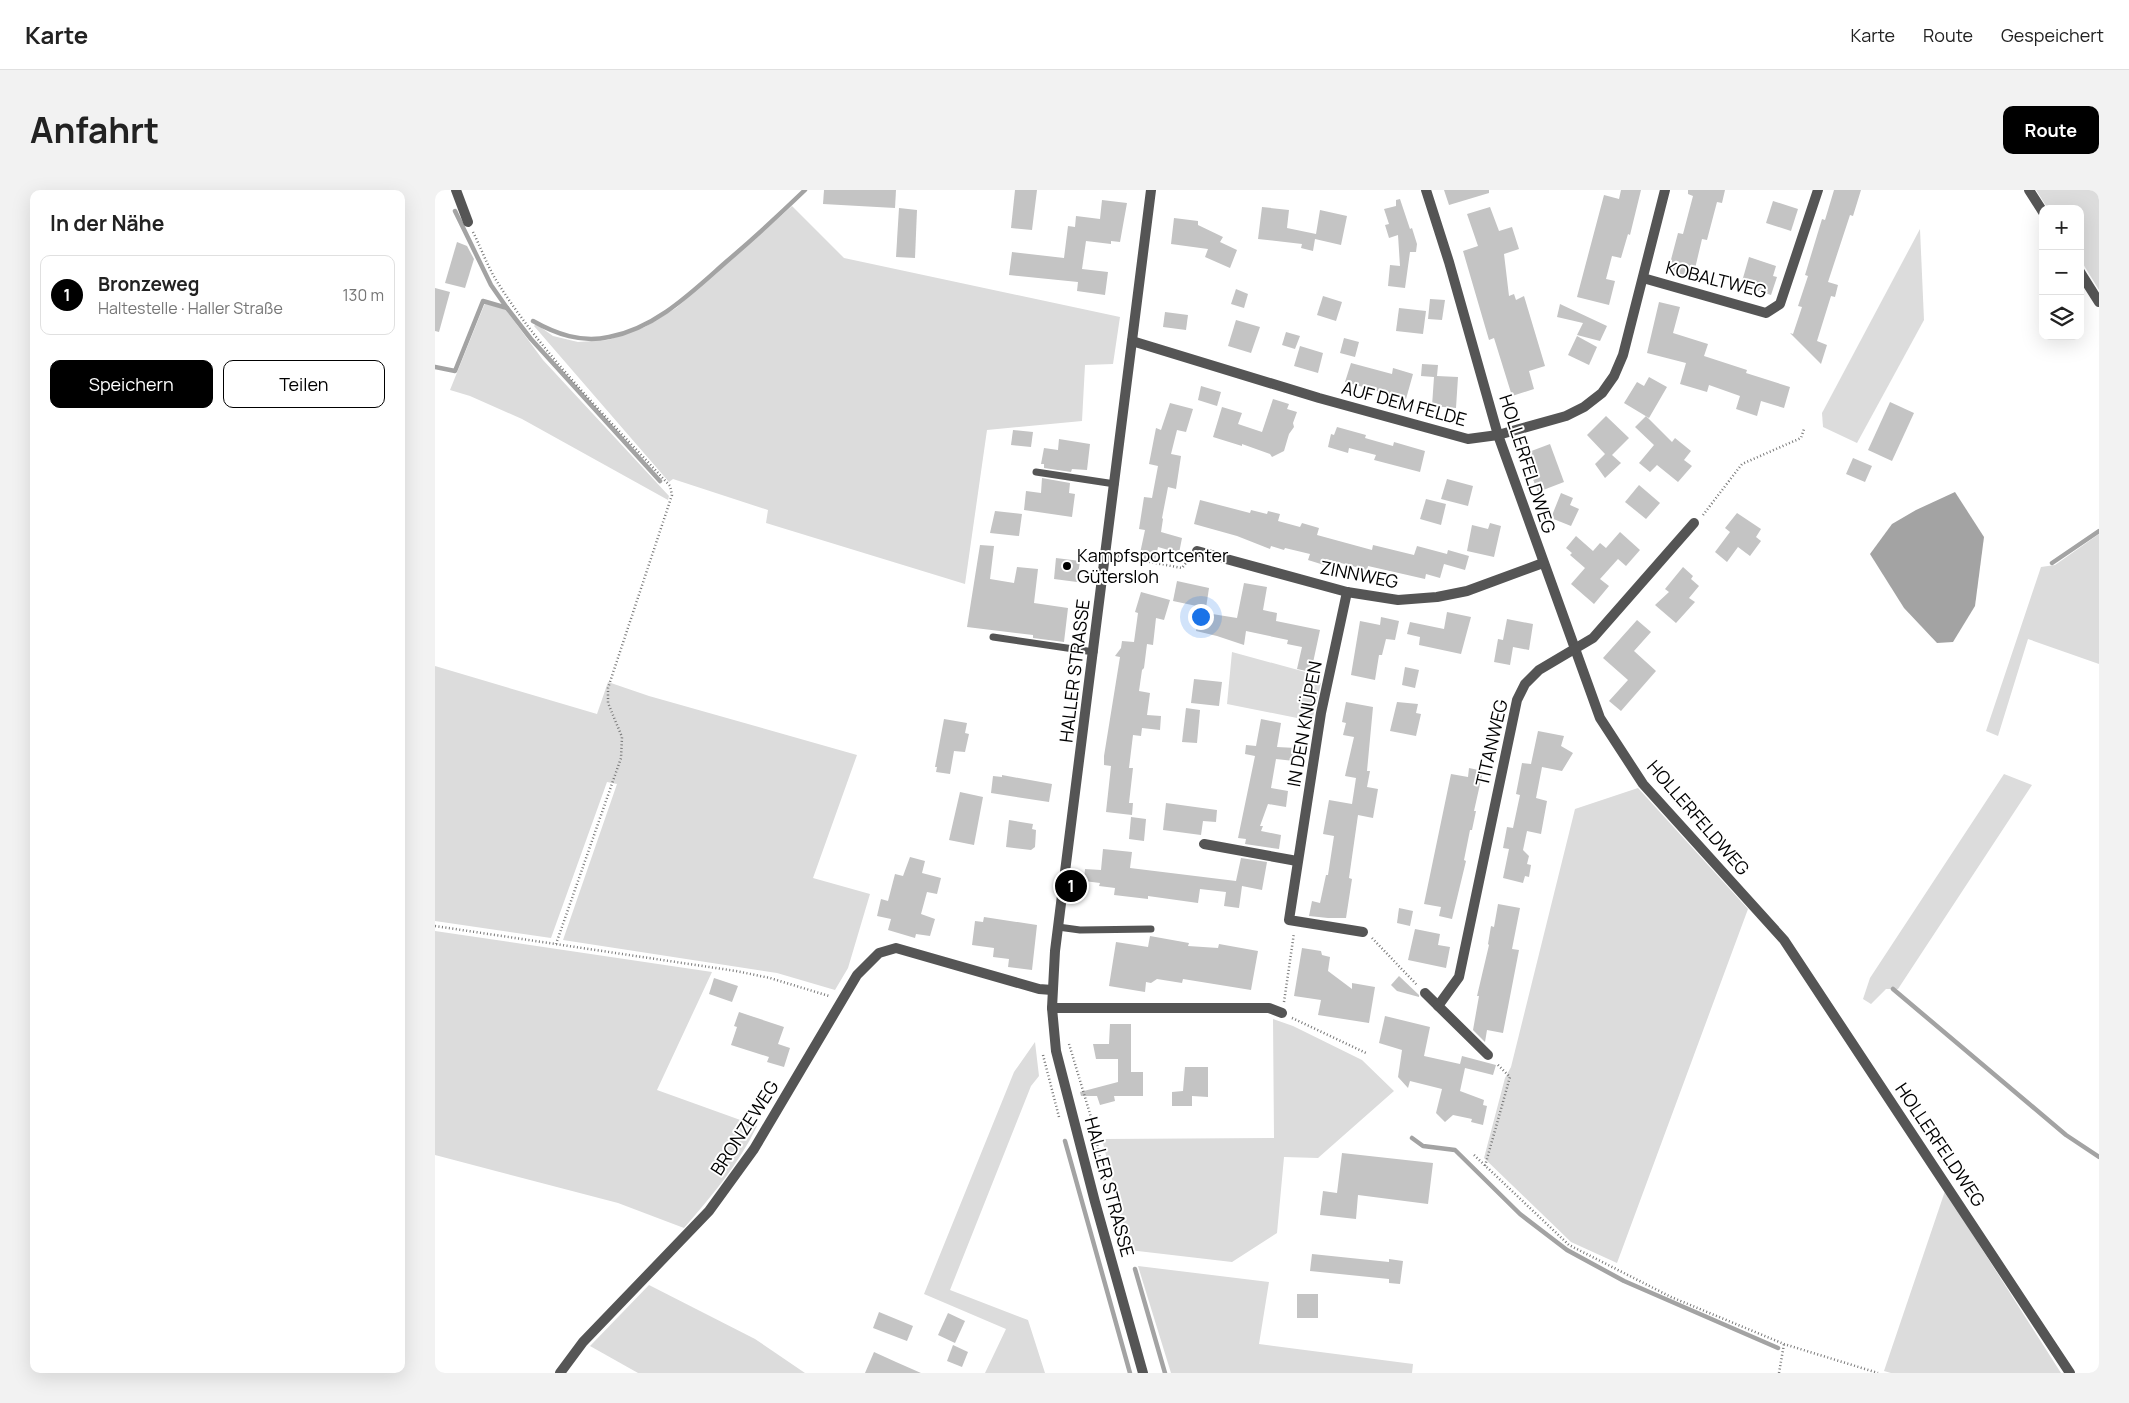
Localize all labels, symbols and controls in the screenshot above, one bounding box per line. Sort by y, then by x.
text: Karte [25,18,88,51]
text: Karte [1850,23,1895,47]
text: Route [1923,23,1973,47]
text: Gespeichert [2001,23,2104,47]
text: Anfahrt [30,106,159,154]
button: Route [2003,106,2099,154]
map controls [2039,205,2084,340]
button: + [2039,205,2084,250]
text: In der Nähe [50,209,164,237]
button: − [2039,250,2084,295]
street label: KOBALTWEG [1663,255,1769,303]
text: Bronzeweg [98,271,199,297]
text: 1 [63,284,71,306]
text: 130 m [342,284,384,306]
button: layers [2039,295,2084,340]
text: Haltestelle · Haller Straße [98,297,283,319]
button: Speichern [50,360,213,408]
button: Teilen [223,360,385,408]
street label: AUF DEM FELDE [1339,375,1469,431]
street label: HOLLERFELDWEG [1494,391,1562,536]
place label: Kampfsportcenter Gütersloh [1077,543,1229,588]
street label: ZINNWEG [1318,555,1401,593]
marker: Kampfsportcenter Gütersloh [1061,560,1073,572]
street label: HALLER STRASSE [1053,598,1095,744]
your location [1188,604,1214,630]
street label: IN DEN KNÜPEN [1281,659,1327,789]
street label: TITANWEG [1469,697,1513,788]
street label: HOLLERFELDWEG [1642,755,1755,880]
pin: 1 [1055,867,1087,905]
street label: BRONZEWEG [705,1075,784,1179]
street label: HOLLERFELDWEG [1890,1078,1991,1211]
street label: HALLER STRASSE [1080,1114,1140,1260]

